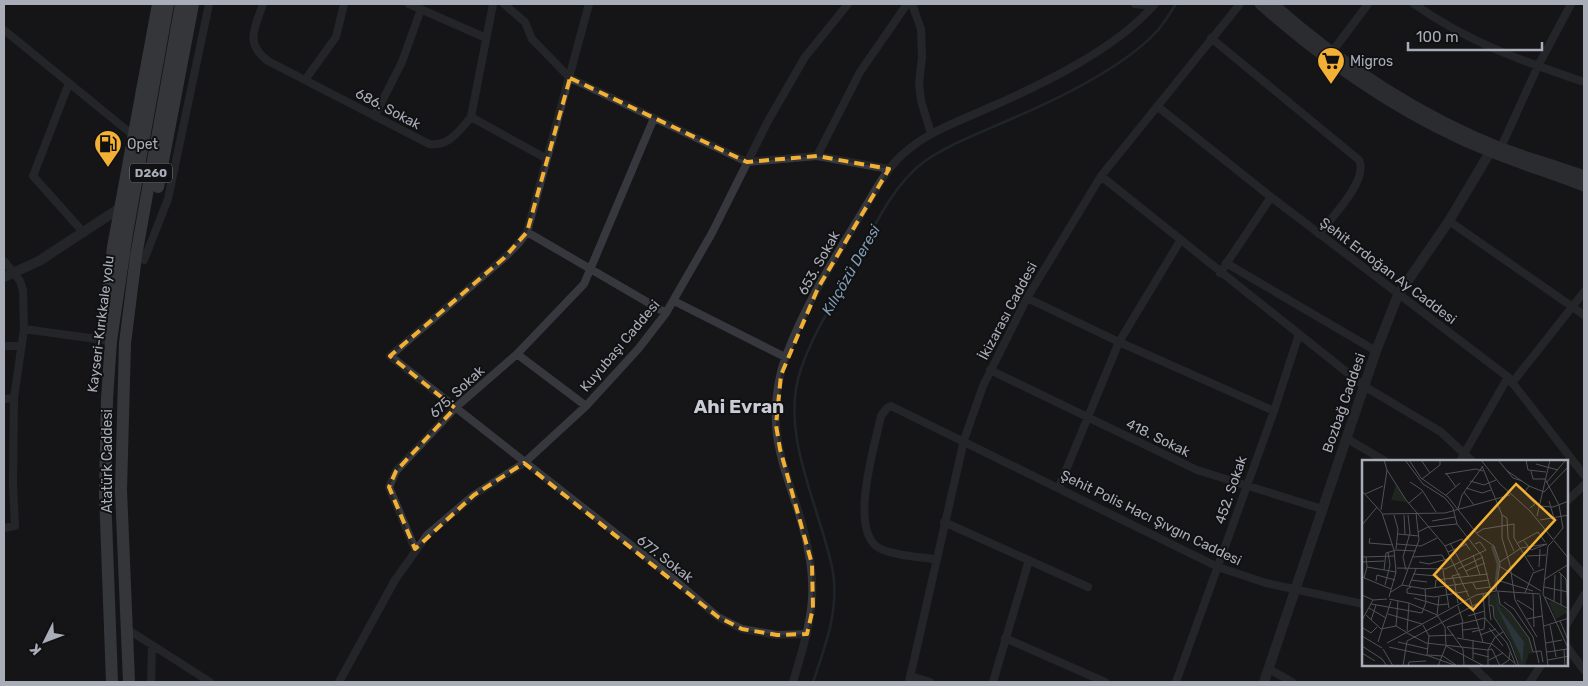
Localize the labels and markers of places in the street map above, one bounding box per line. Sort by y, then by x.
supermarket icon: Migros [1316,46,1346,85]
place label: Migros [1350,53,1393,70]
fuel station icon: Opet [93,129,123,168]
place label: Opet [127,136,159,153]

